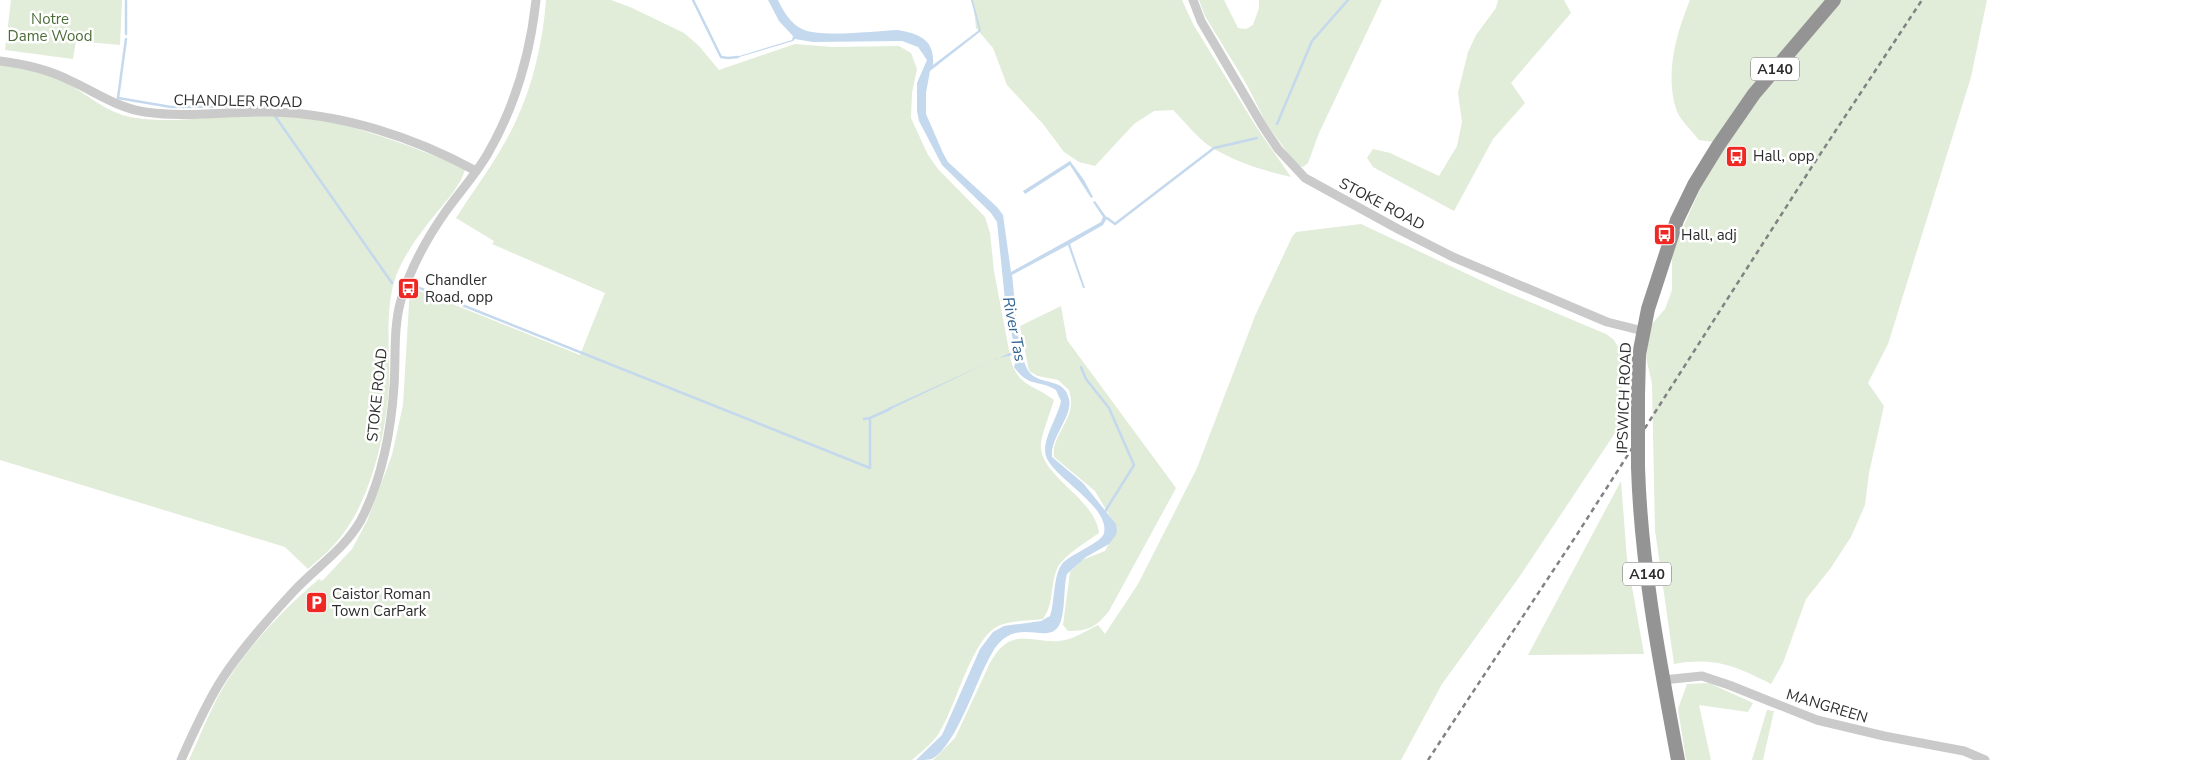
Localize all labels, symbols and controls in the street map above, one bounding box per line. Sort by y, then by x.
park label: Notre Dame Wood [8,9,92,46]
road number: A140 [1751,58,1799,80]
street label: CHANDLER ROAD [173,90,303,112]
bus stop icon: Hall, opp [1725,144,1749,168]
place label: Hall, opp [1753,146,1815,166]
street label: STOKE ROAD [1336,173,1428,235]
bus stop icon: Hall, adj [1653,223,1677,247]
place label: Hall, adj [1681,225,1737,245]
place label: Chandler Road, opp [425,270,493,307]
bus stop icon: Chandler Road, opp [397,277,421,301]
water label: River Tas [997,295,1031,364]
street label: IPSWICH ROAD [1612,342,1636,454]
street label: STOKE ROAD [362,347,392,443]
road number: A140 [1623,562,1671,586]
place label: Caistor Roman Town CarPark [332,584,431,621]
parking icon: Caistor Roman Town CarPark [304,591,328,615]
street label: MANGREEN [1784,684,1870,728]

